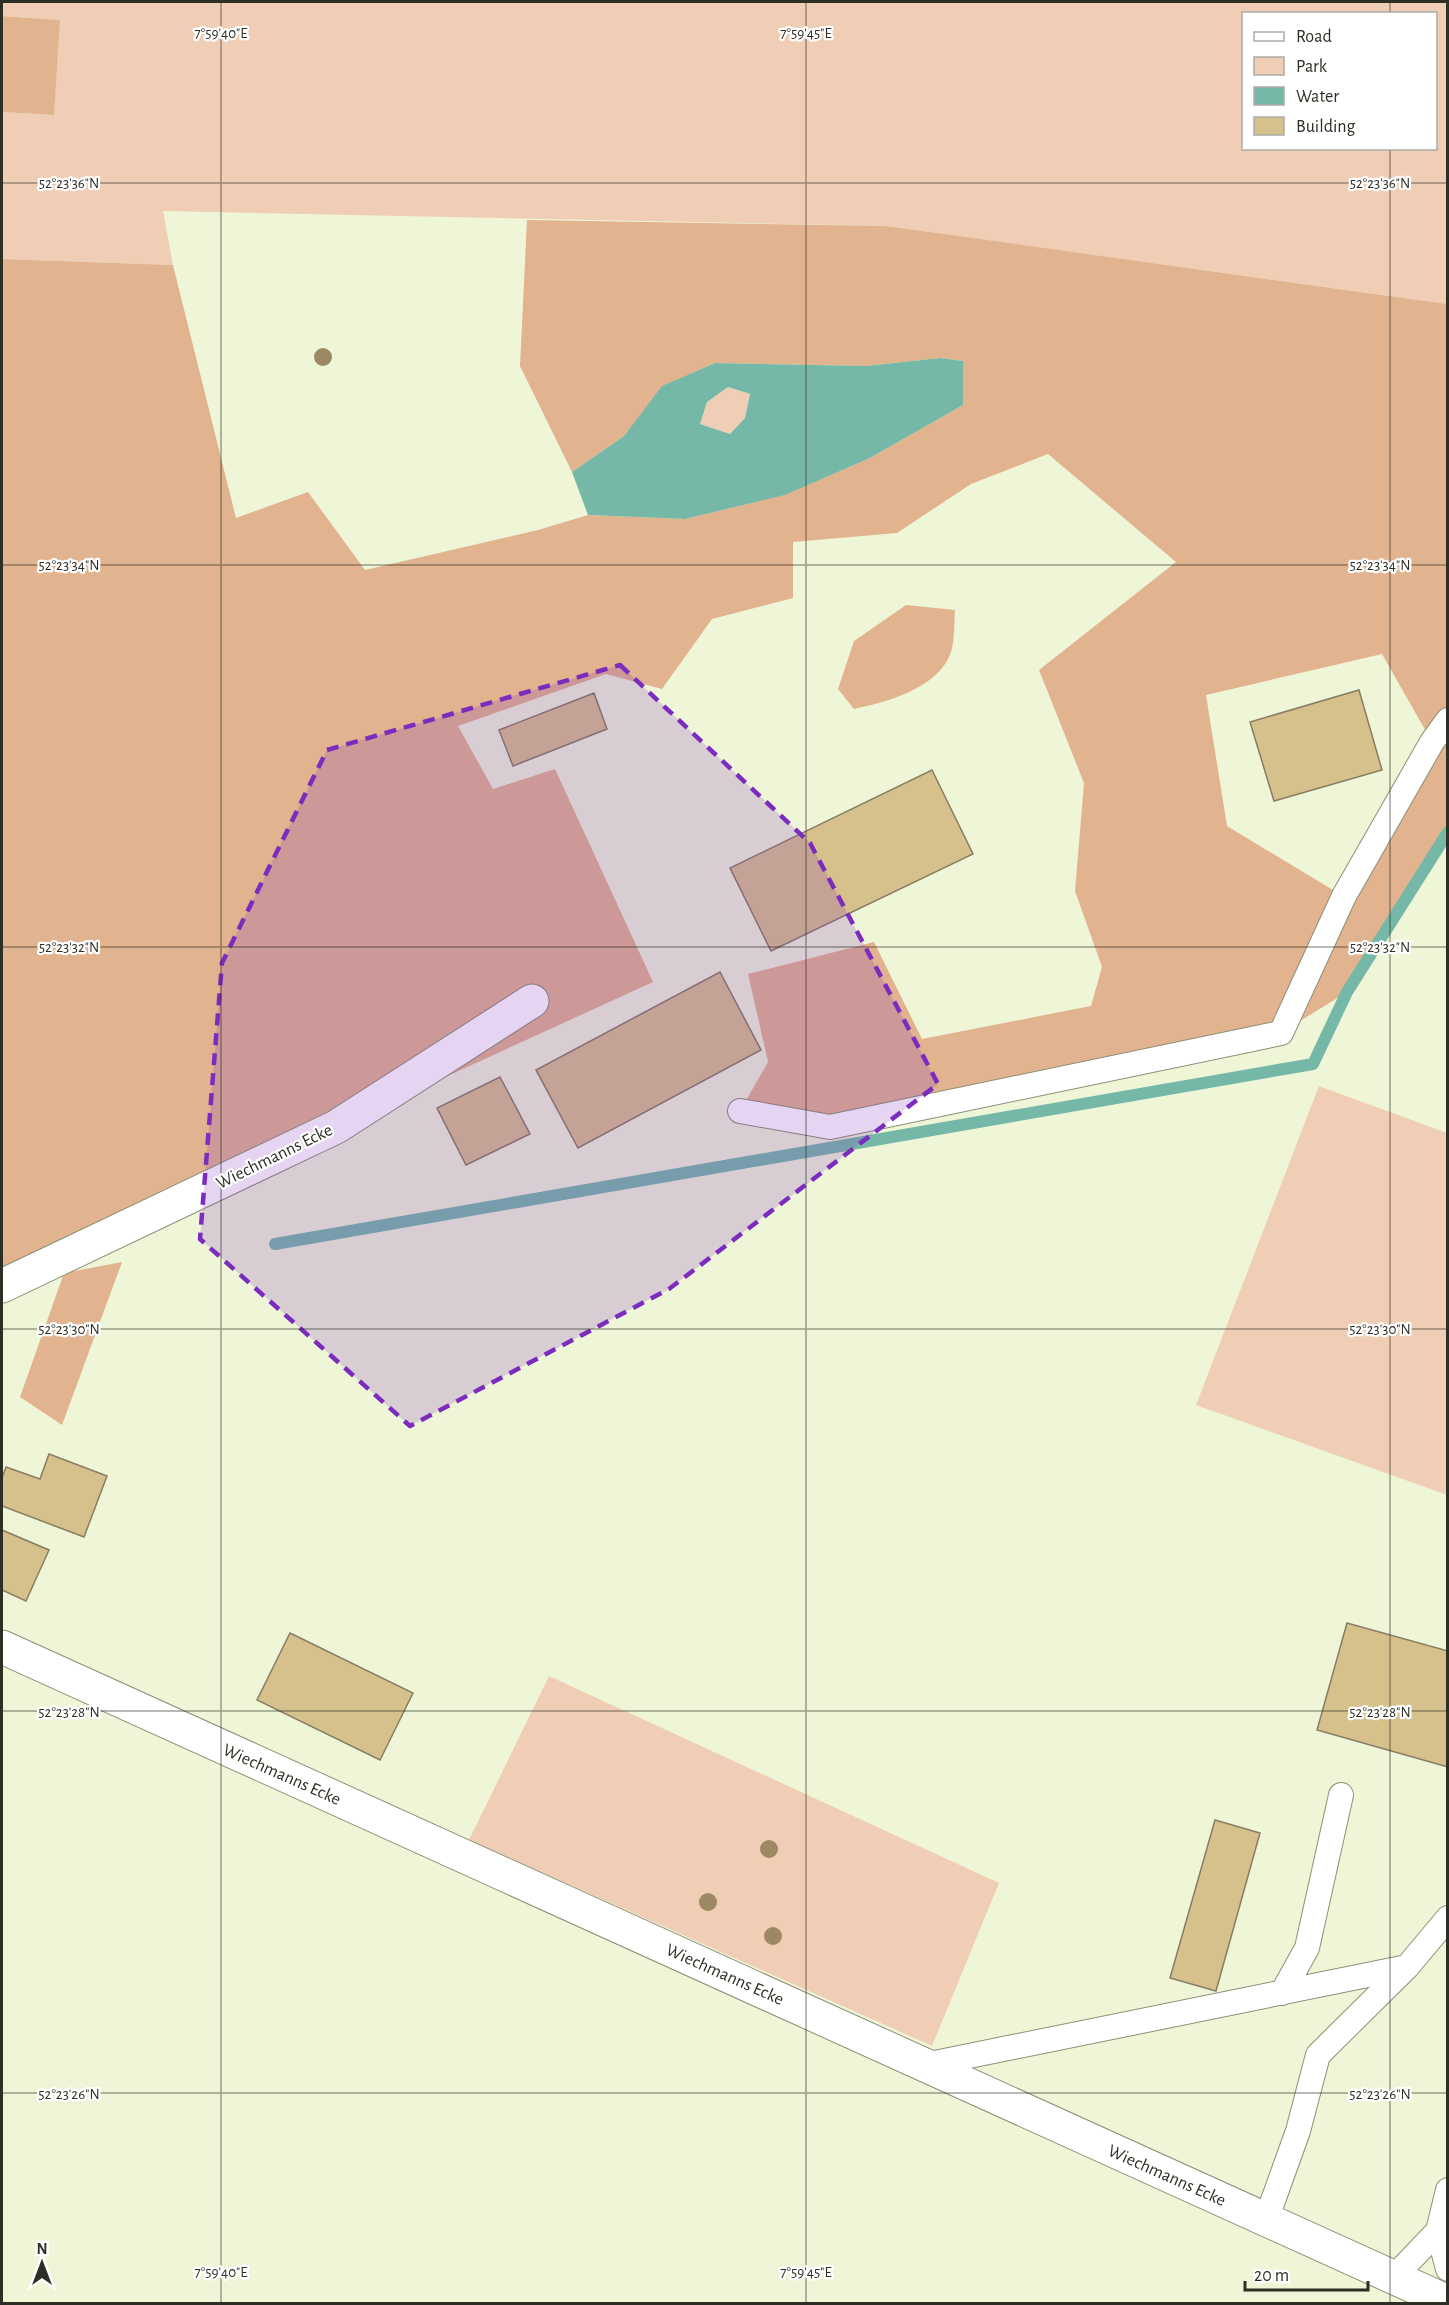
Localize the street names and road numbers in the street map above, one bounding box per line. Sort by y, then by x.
street label: Wiechmanns Ecke [214,1121,335,1193]
street label: Wiechmanns Ecke [220,1741,343,1809]
street label: Wiechmanns Ecke [663,1941,786,2009]
street label: Wiechmanns Ecke [1105,2142,1228,2210]

